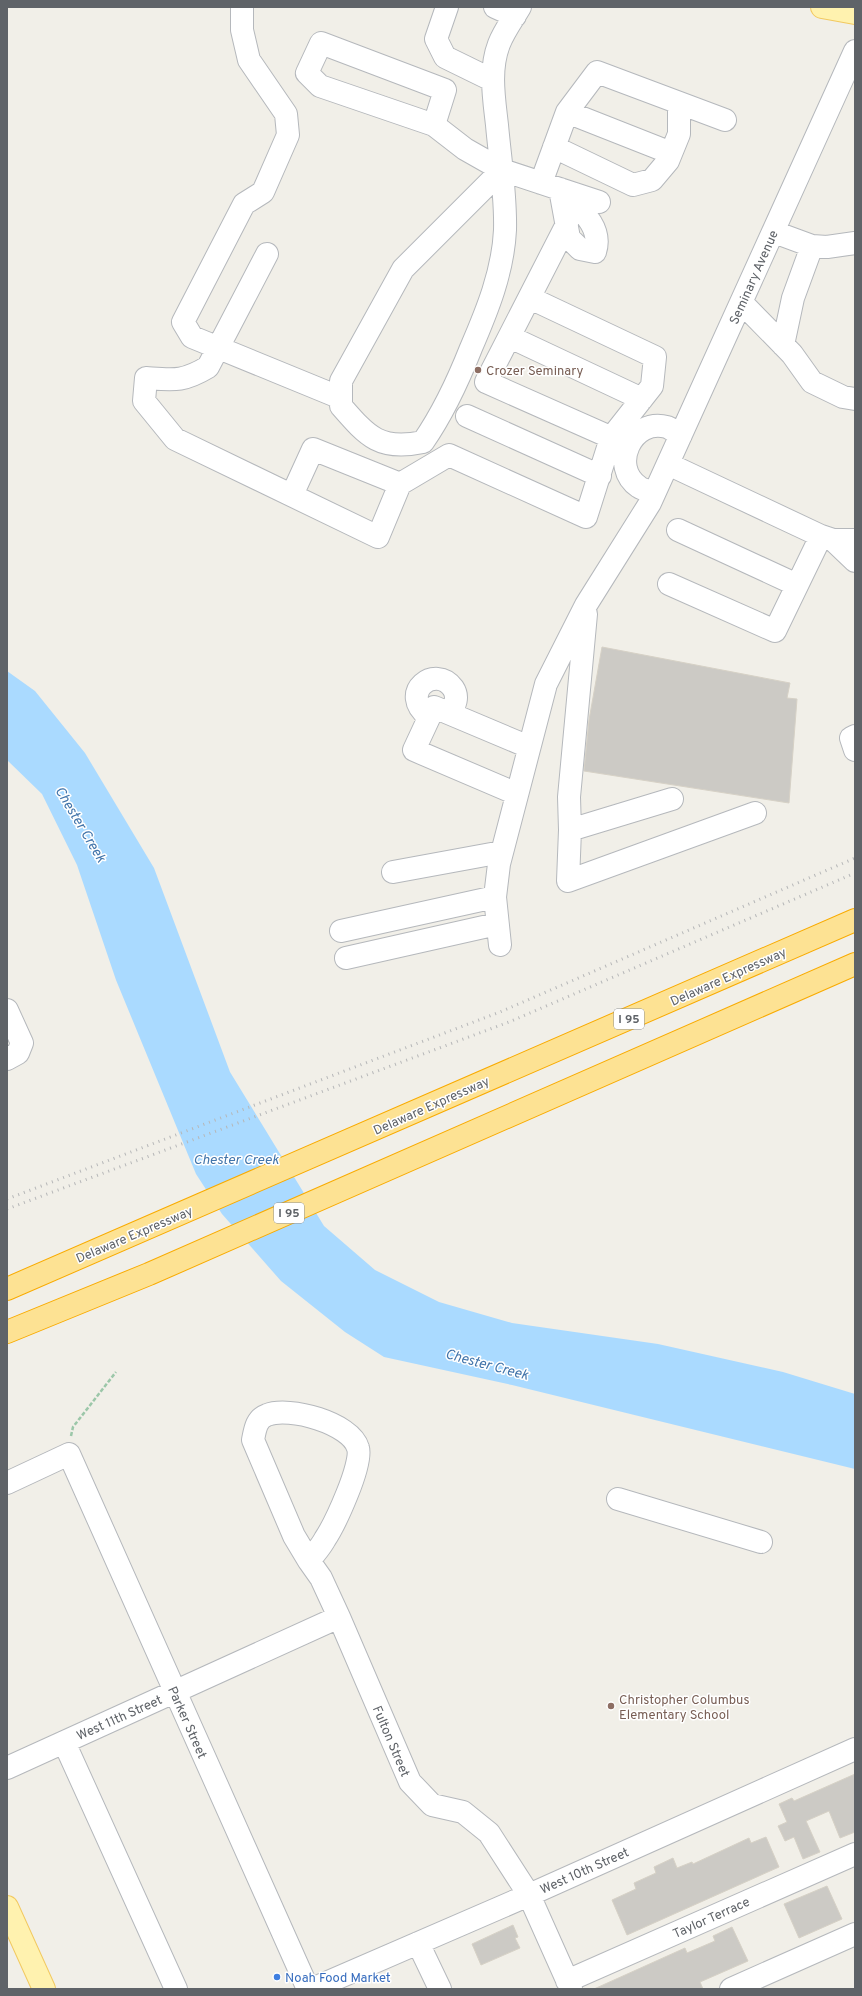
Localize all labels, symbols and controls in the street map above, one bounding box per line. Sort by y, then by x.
street label: Seminary Avenue [727,228,783,327]
place label: Crozer Seminary [486,364,583,380]
marker: Crozer Seminary [473,365,483,375]
water label: Chester Creek [50,784,109,867]
street label: Delaware Expressway [668,945,789,1011]
road number: I 95 [614,1009,644,1029]
street label: Delaware Expressway [371,1074,492,1140]
water label: Chester Creek [193,1152,280,1169]
road number: I 95 [274,1203,304,1223]
street label: Delaware Expressway [74,1204,196,1268]
water label: Chester Creek [443,1346,531,1385]
street label: Parker Street [163,1684,209,1762]
street label: West 11th Street [75,1693,165,1745]
place label: Christopher Columbus Elementary School [619,1693,750,1724]
marker: Christopher Columbus Elementary School [606,1701,616,1711]
street label: Fulton Street [368,1704,412,1780]
street label: West 10th Street [538,1845,632,1899]
street label: Taylor Terrace [671,1895,753,1943]
place label: Noah Food Market [285,1971,391,1987]
marker: Noah Food Market [272,1972,282,1982]

